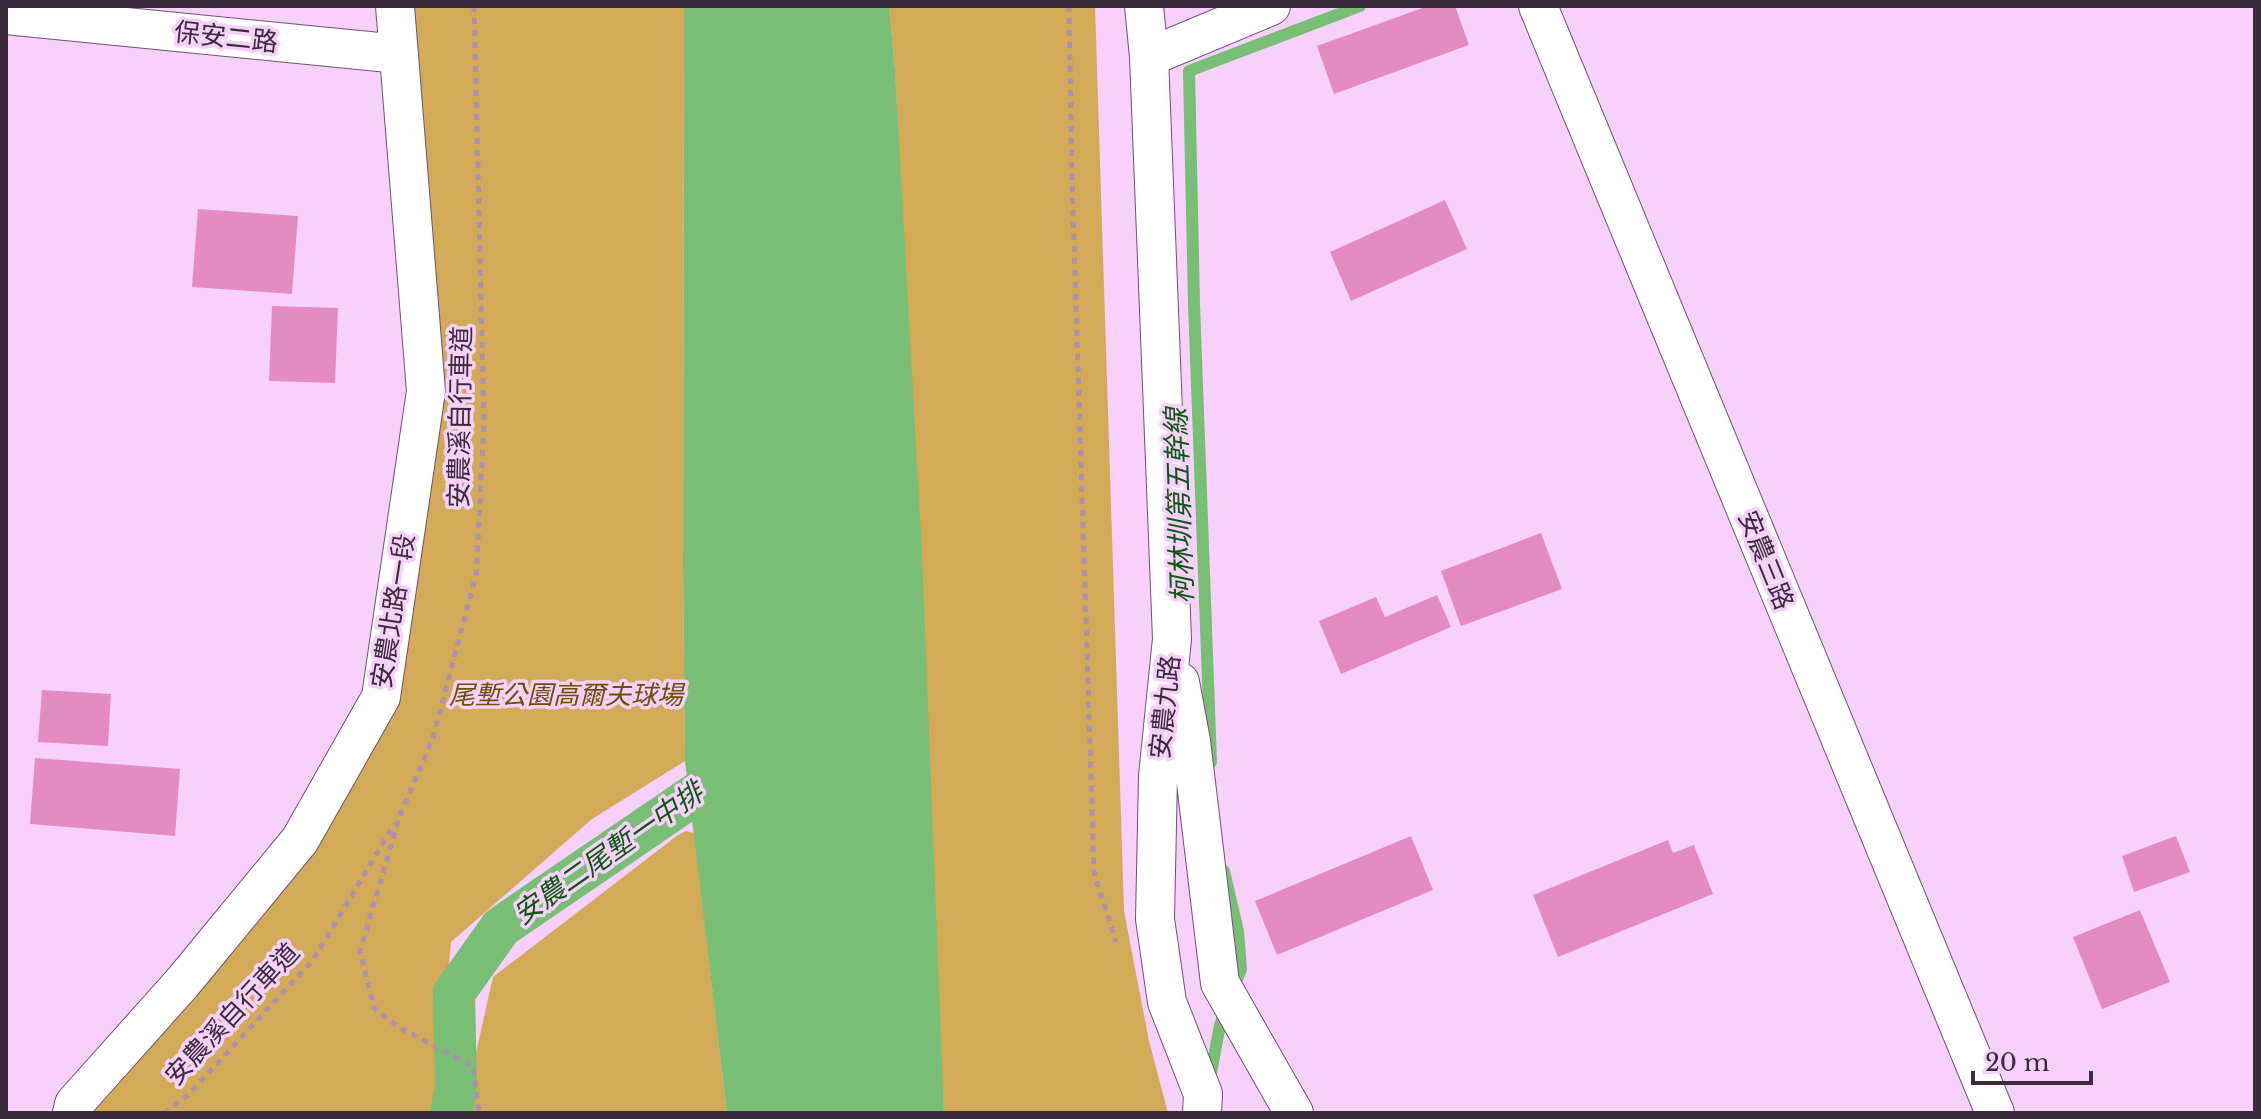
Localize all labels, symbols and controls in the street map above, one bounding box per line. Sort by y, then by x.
street label: 保安二路 [173,16,279,58]
street label: 安農溪自行車道 [442,326,478,508]
water label: 柯林圳第五幹線 [1158,404,1200,605]
street label: 安農三路 [1732,506,1800,614]
street label: 安農北路一段 [365,531,421,691]
street label: 安農九路 [1144,654,1186,760]
park label: 尾塹公園高爾夫球場 [449,679,686,711]
water label: 安農二尾塹一中排 [506,773,713,932]
street label: 安農溪自行車道 [158,937,306,1091]
scale bar [1973,1035,2091,1085]
text: 20 m [1985,1048,2050,1077]

